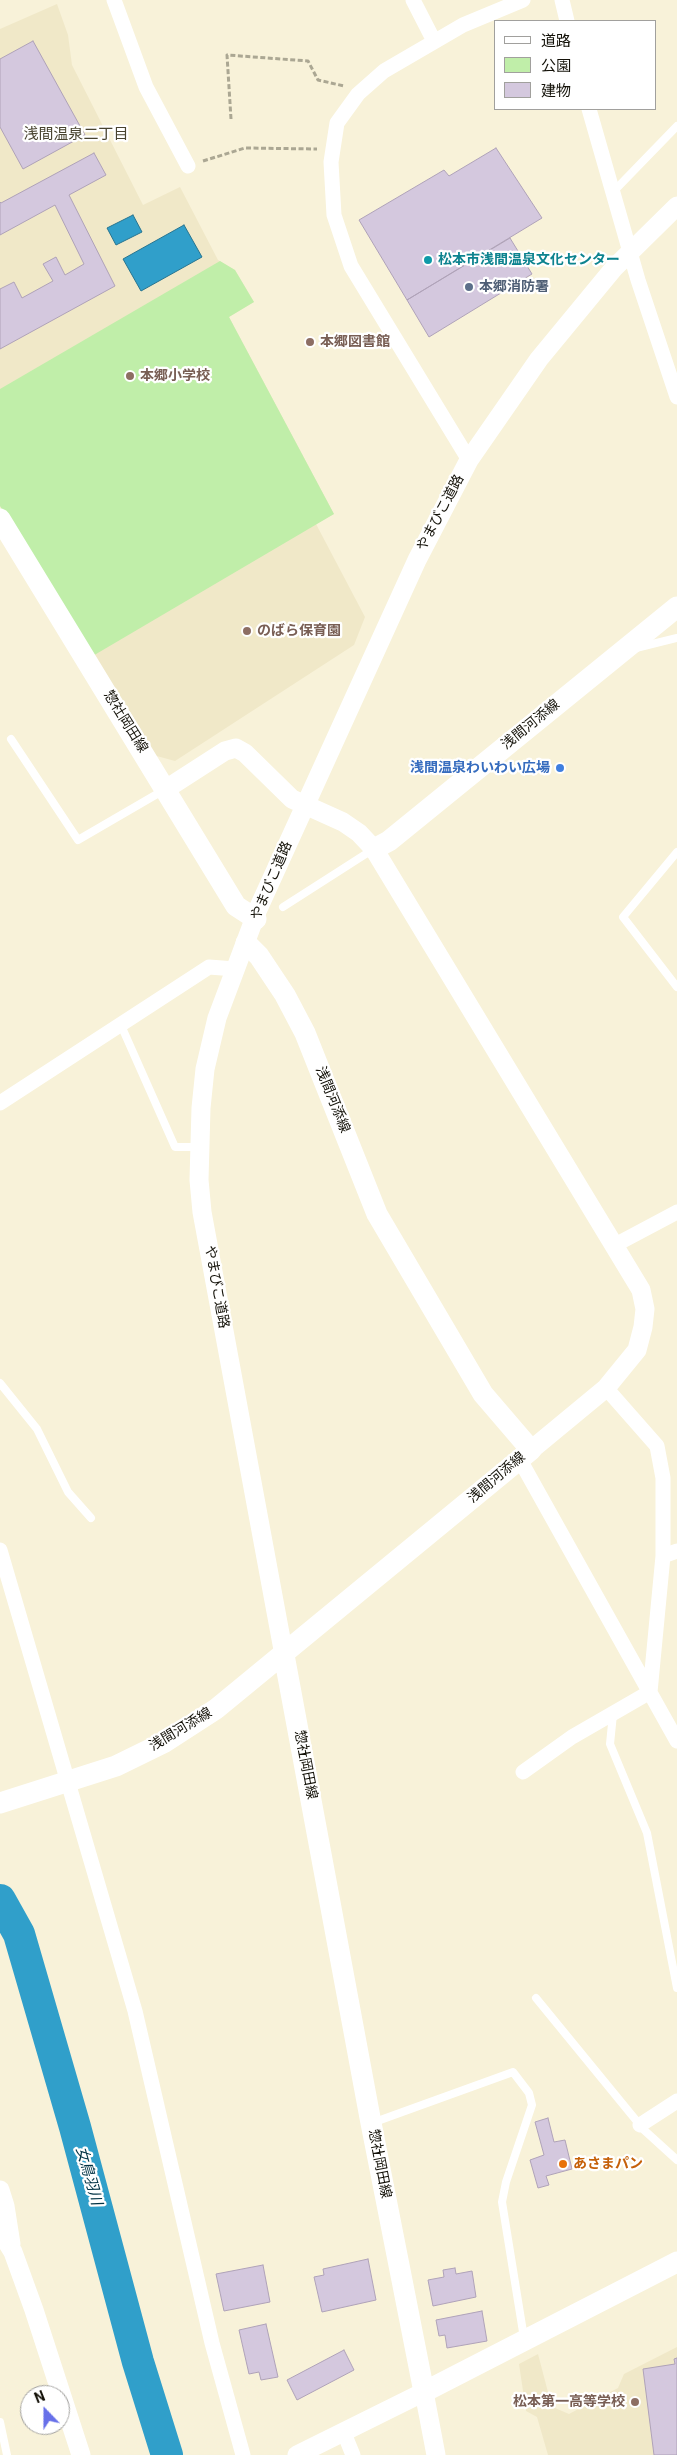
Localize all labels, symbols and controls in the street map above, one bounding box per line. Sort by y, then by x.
legend [494,20,657,110]
text: 道路 [541,32,571,50]
text: 公園 [541,57,571,75]
text: 建物 [541,82,571,100]
district label: 浅間温泉二丁目 [24,126,128,144]
place label: 松本市浅間温泉文化センター [438,252,620,268]
marker: 松本市浅間温泉文化センター [422,254,434,266]
place label: 本郷消防署 [479,279,549,295]
marker: 本郷消防署 [463,281,475,293]
place label: 本郷図書館 [320,334,390,350]
marker: 本郷図書館 [304,336,316,348]
place label: 本郷小学校 [140,368,210,384]
marker: 本郷小学校 [124,370,136,382]
street label: やまびこ道路 [414,472,468,554]
place label: のばら保育園 [257,623,341,639]
marker: のばら保育園 [241,625,253,637]
street label: 惣社岡田線 [99,688,151,756]
street label: 浅間河添線 [499,696,563,754]
place label: 浅間温泉わいわい広場 [410,760,550,776]
marker: 浅間温泉わいわい広場 [554,762,566,774]
street label: やまびこ道路 [248,839,296,923]
street label: 浅間河添線 [311,1064,353,1136]
street label: やまびこ道路 [200,1244,232,1330]
street label: 浅間河添線 [465,1449,529,1507]
street label: 浅間河添線 [147,1705,215,1755]
street label: 惣社岡田線 [290,1729,320,1801]
street label: 惣社岡田線 [364,2128,394,2200]
water label: 女鳥羽川 [71,2145,105,2207]
place label: あさまパン [573,2156,643,2172]
marker: あさまパン [557,2158,569,2170]
north arrow [20,2385,70,2435]
text: N [32,2388,47,2406]
place label: 松本第一高等学校 [513,2394,625,2410]
marker: 松本第一高等学校 [629,2396,641,2408]

